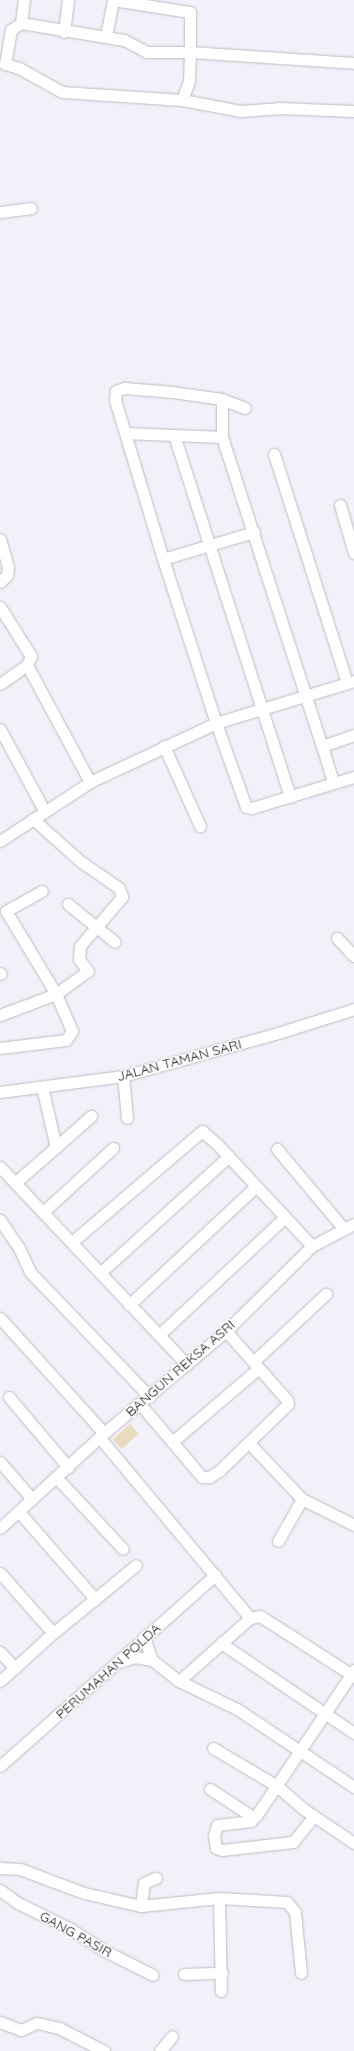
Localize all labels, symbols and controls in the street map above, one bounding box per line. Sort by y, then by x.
street label: JALAN TAMAN SARI [115,1035,243,1085]
street label: BANGUN REKSA ASRI [122,1316,238,1420]
street label: PERUMAHAN POLDA [52,1620,164,1722]
street label: GANG PASIR [37,1907,115,1961]

